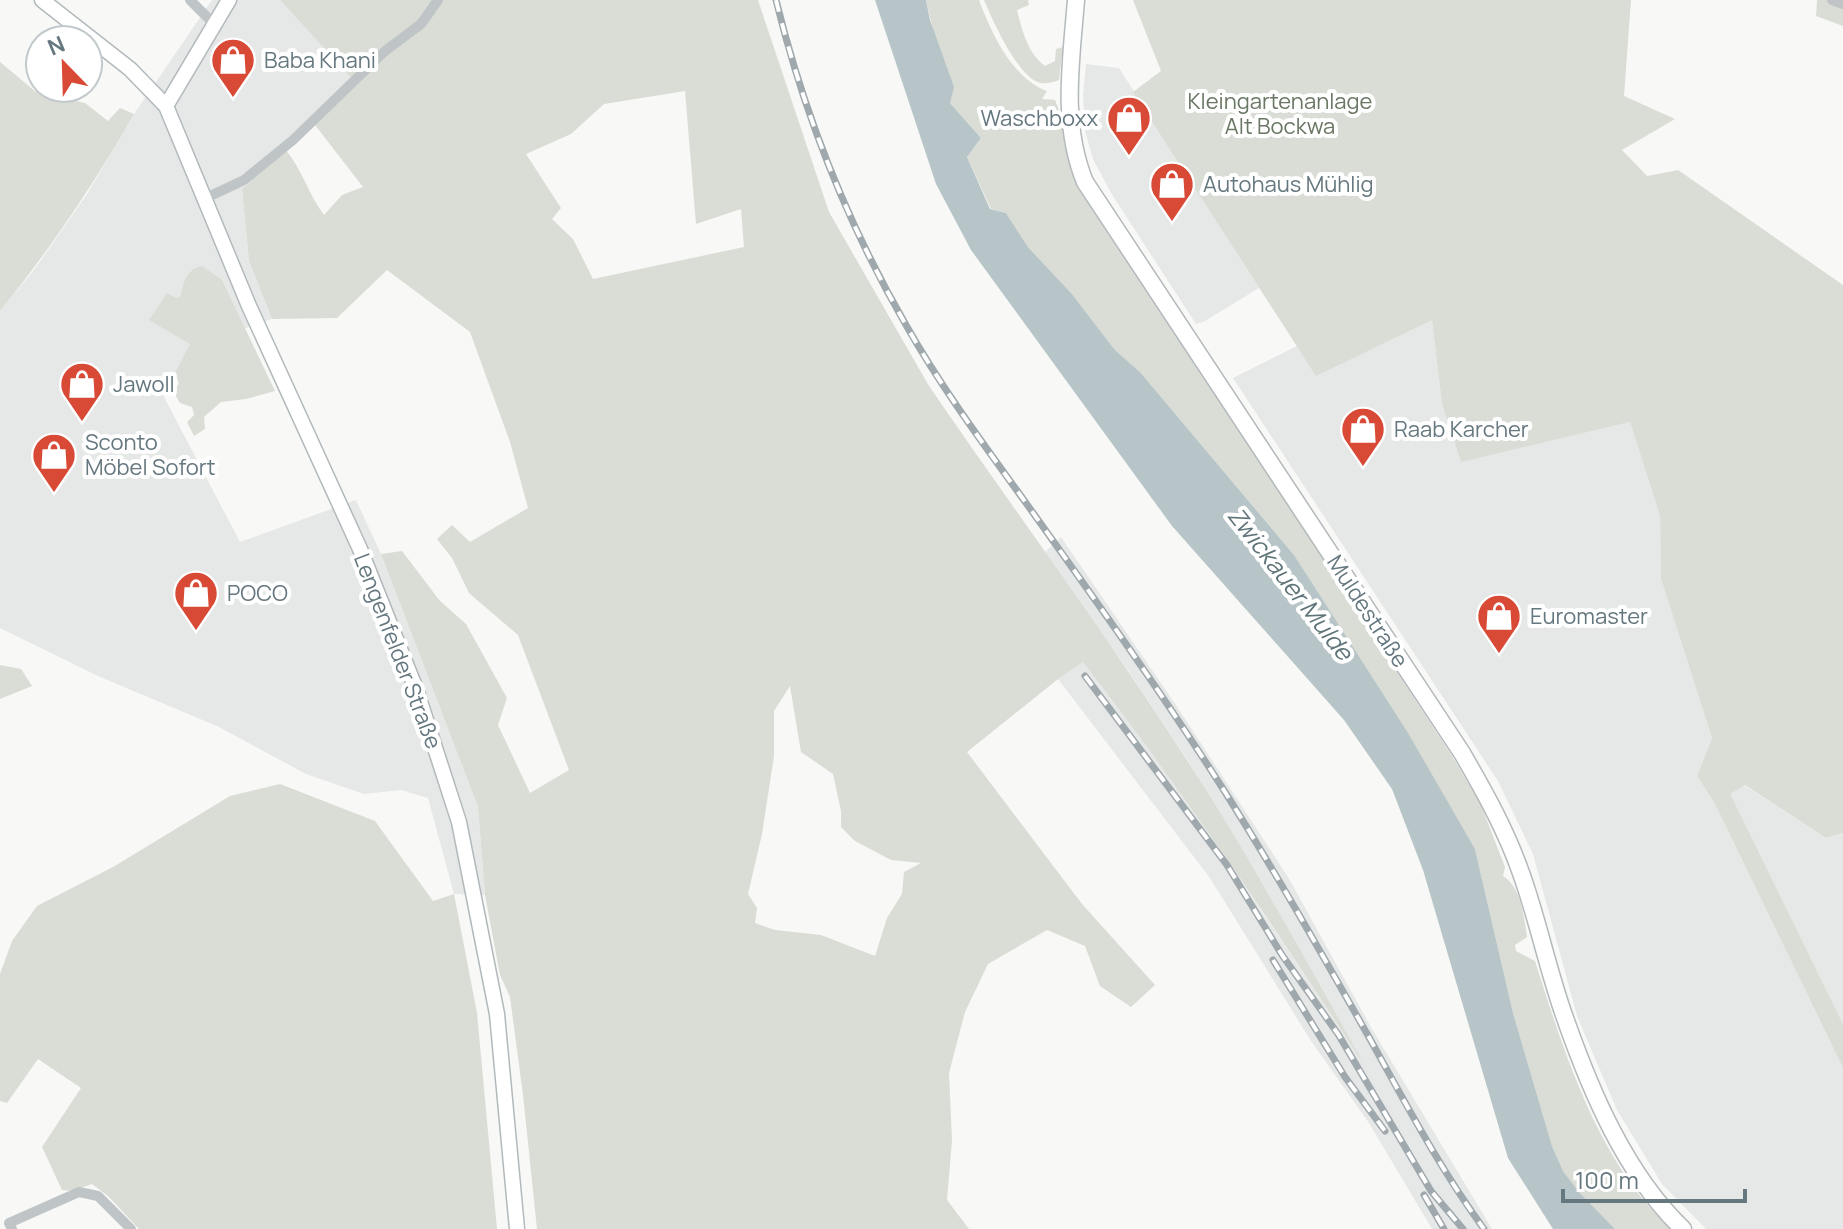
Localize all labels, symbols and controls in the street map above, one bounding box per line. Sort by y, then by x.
north arrow [24,24,104,104]
text: N [43,29,69,62]
shop icon: Baba Khani [209,36,257,99]
place label: Baba Khani [264,45,376,75]
park label: Kleingartenanlage Alt Bockwa [1188,86,1373,141]
shop icon: Waschboxx [1105,94,1153,157]
place label: Waschboxx [980,103,1098,133]
shop icon: Autohaus Mühlig [1148,160,1196,223]
place label: Autohaus Mühlig [1203,169,1374,199]
shop icon: Jawoll [58,360,106,423]
place label: Jawoll [113,369,175,399]
shop icon: Raab Karcher [1339,405,1387,468]
place label: Raab Karcher [1394,414,1529,444]
place label: Sconto Möbel Sofort [85,427,216,482]
shop icon: Sconto Möbel Sofort [30,431,78,494]
water label: Zwickauer Mulde [1221,500,1363,668]
street label: Lengenfelder Straße [347,549,449,753]
street label: Muldestraße [1320,549,1416,673]
shop icon: POCO [172,569,220,632]
place label: POCO [227,578,288,608]
shop icon: Euromaster [1475,592,1523,655]
place label: Euromaster [1530,601,1648,631]
scale bar [1563,1153,1745,1203]
text: 100 m [1575,1163,1639,1196]

